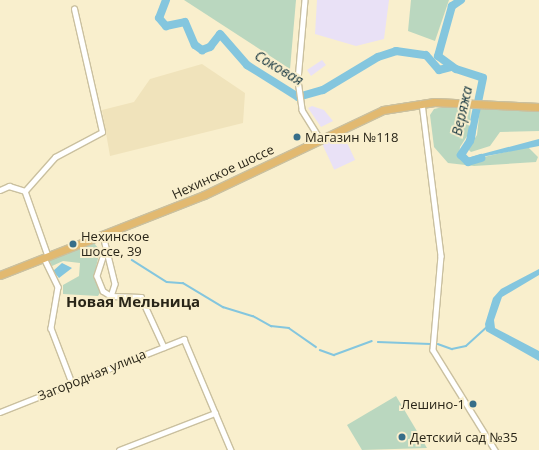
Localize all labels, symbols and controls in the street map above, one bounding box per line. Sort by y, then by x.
water label: Соковая [252,47,306,89]
water label: Веряжа [448,85,476,137]
place label: Магазин №118 [305,129,398,145]
marker: Магазин №118 [292,132,302,142]
street label: Нехинское шоссе [170,142,276,202]
place label: Нехинское шоссе, 39 [81,229,149,260]
marker: Нехинское шоссе, 39 [68,239,78,249]
district label: Новая Мельница [66,293,200,311]
street label: Загородная улица [36,346,148,404]
place label: Лешино-1 [401,396,465,412]
marker: Лешино-1 [468,399,478,409]
place label: Детский сад №35 [410,429,518,445]
marker: Детский сад №35 [397,432,407,442]

